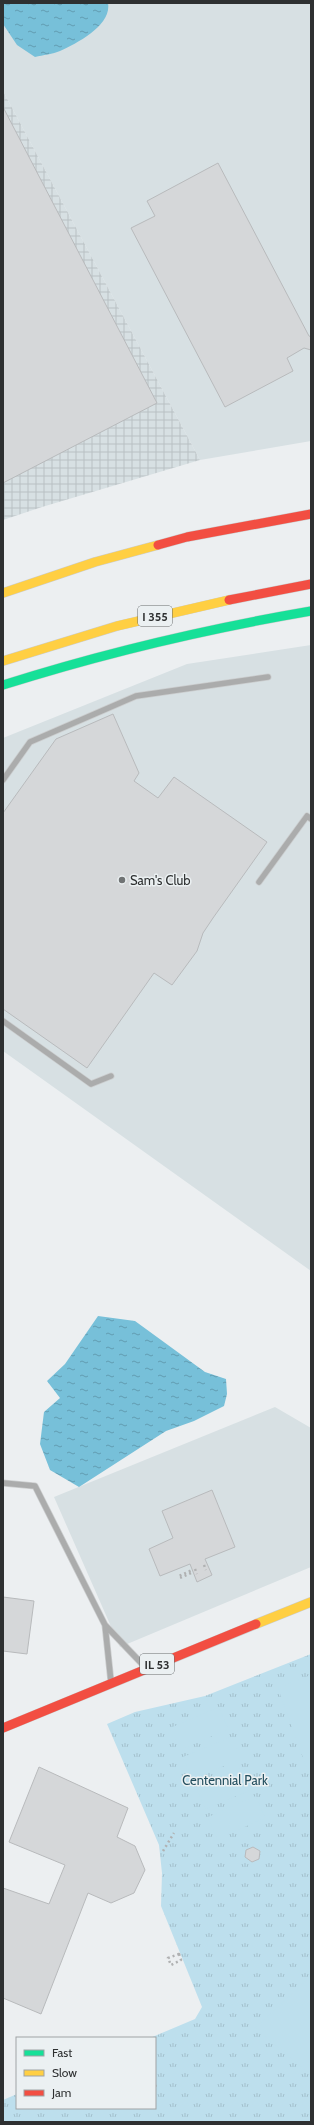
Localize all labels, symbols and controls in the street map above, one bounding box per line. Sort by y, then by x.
road number: I 355 [138,606,172,626]
place label: Sam's Club [130,872,191,888]
marker: Sam's Club [117,875,127,885]
road number: IL 53 [140,1654,174,1674]
park label: Centennial Park [182,1772,268,1788]
legend [16,2037,156,2109]
text: Fast [52,2045,72,2060]
text: Slow [52,2065,77,2080]
text: Jam [51,2085,71,2100]

